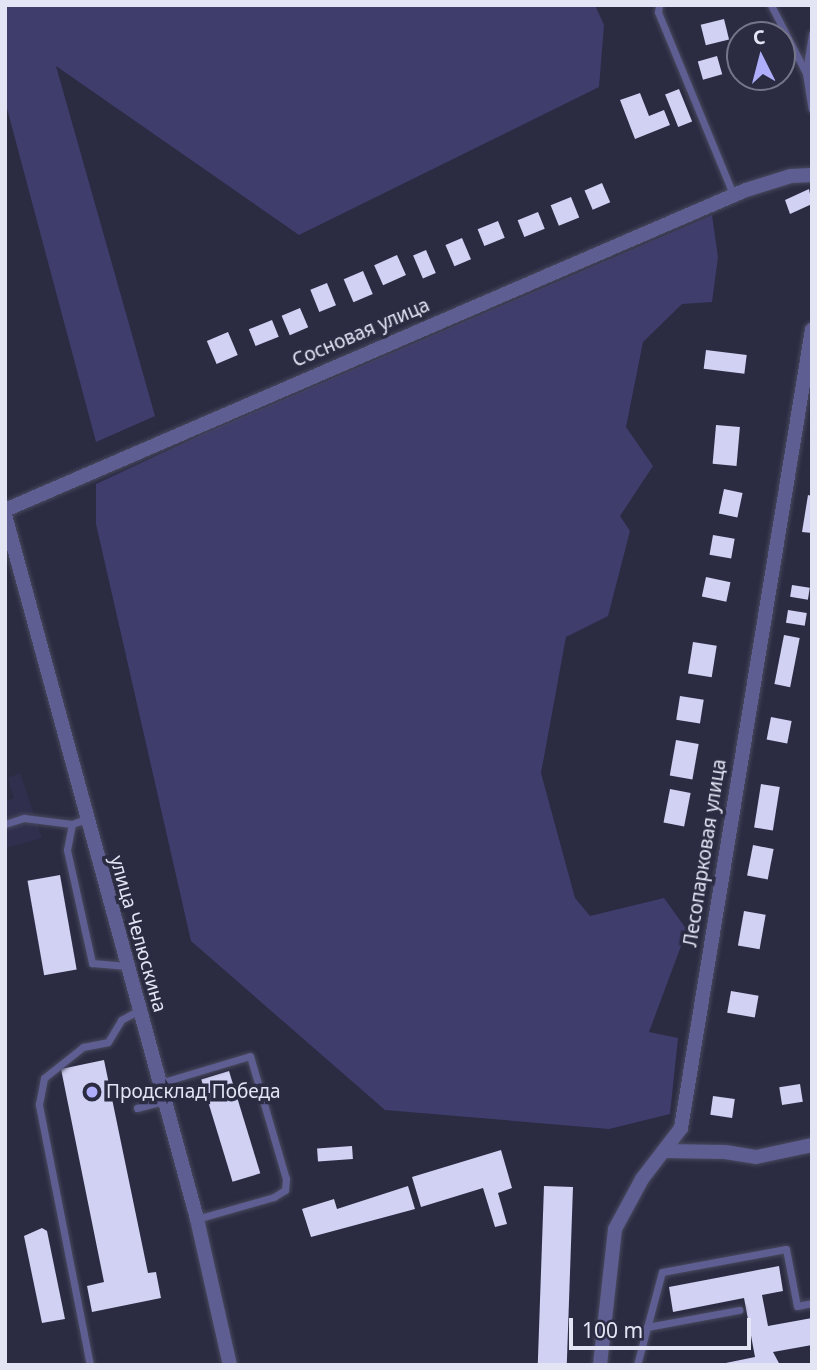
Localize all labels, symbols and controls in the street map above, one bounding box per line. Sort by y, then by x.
north arrow [726,21,796,91]
text: С [752,24,766,51]
street label: Сосновая улица [289,294,433,372]
street label: Лесопарковая улица [679,757,731,949]
street label: улица Челюскина [105,853,171,1015]
place label: Продсклад Победа [106,1081,281,1103]
marker: Продсклад Победа [84,1084,100,1100]
scale bar [572,1304,754,1348]
text: 100 m [582,1316,643,1344]

